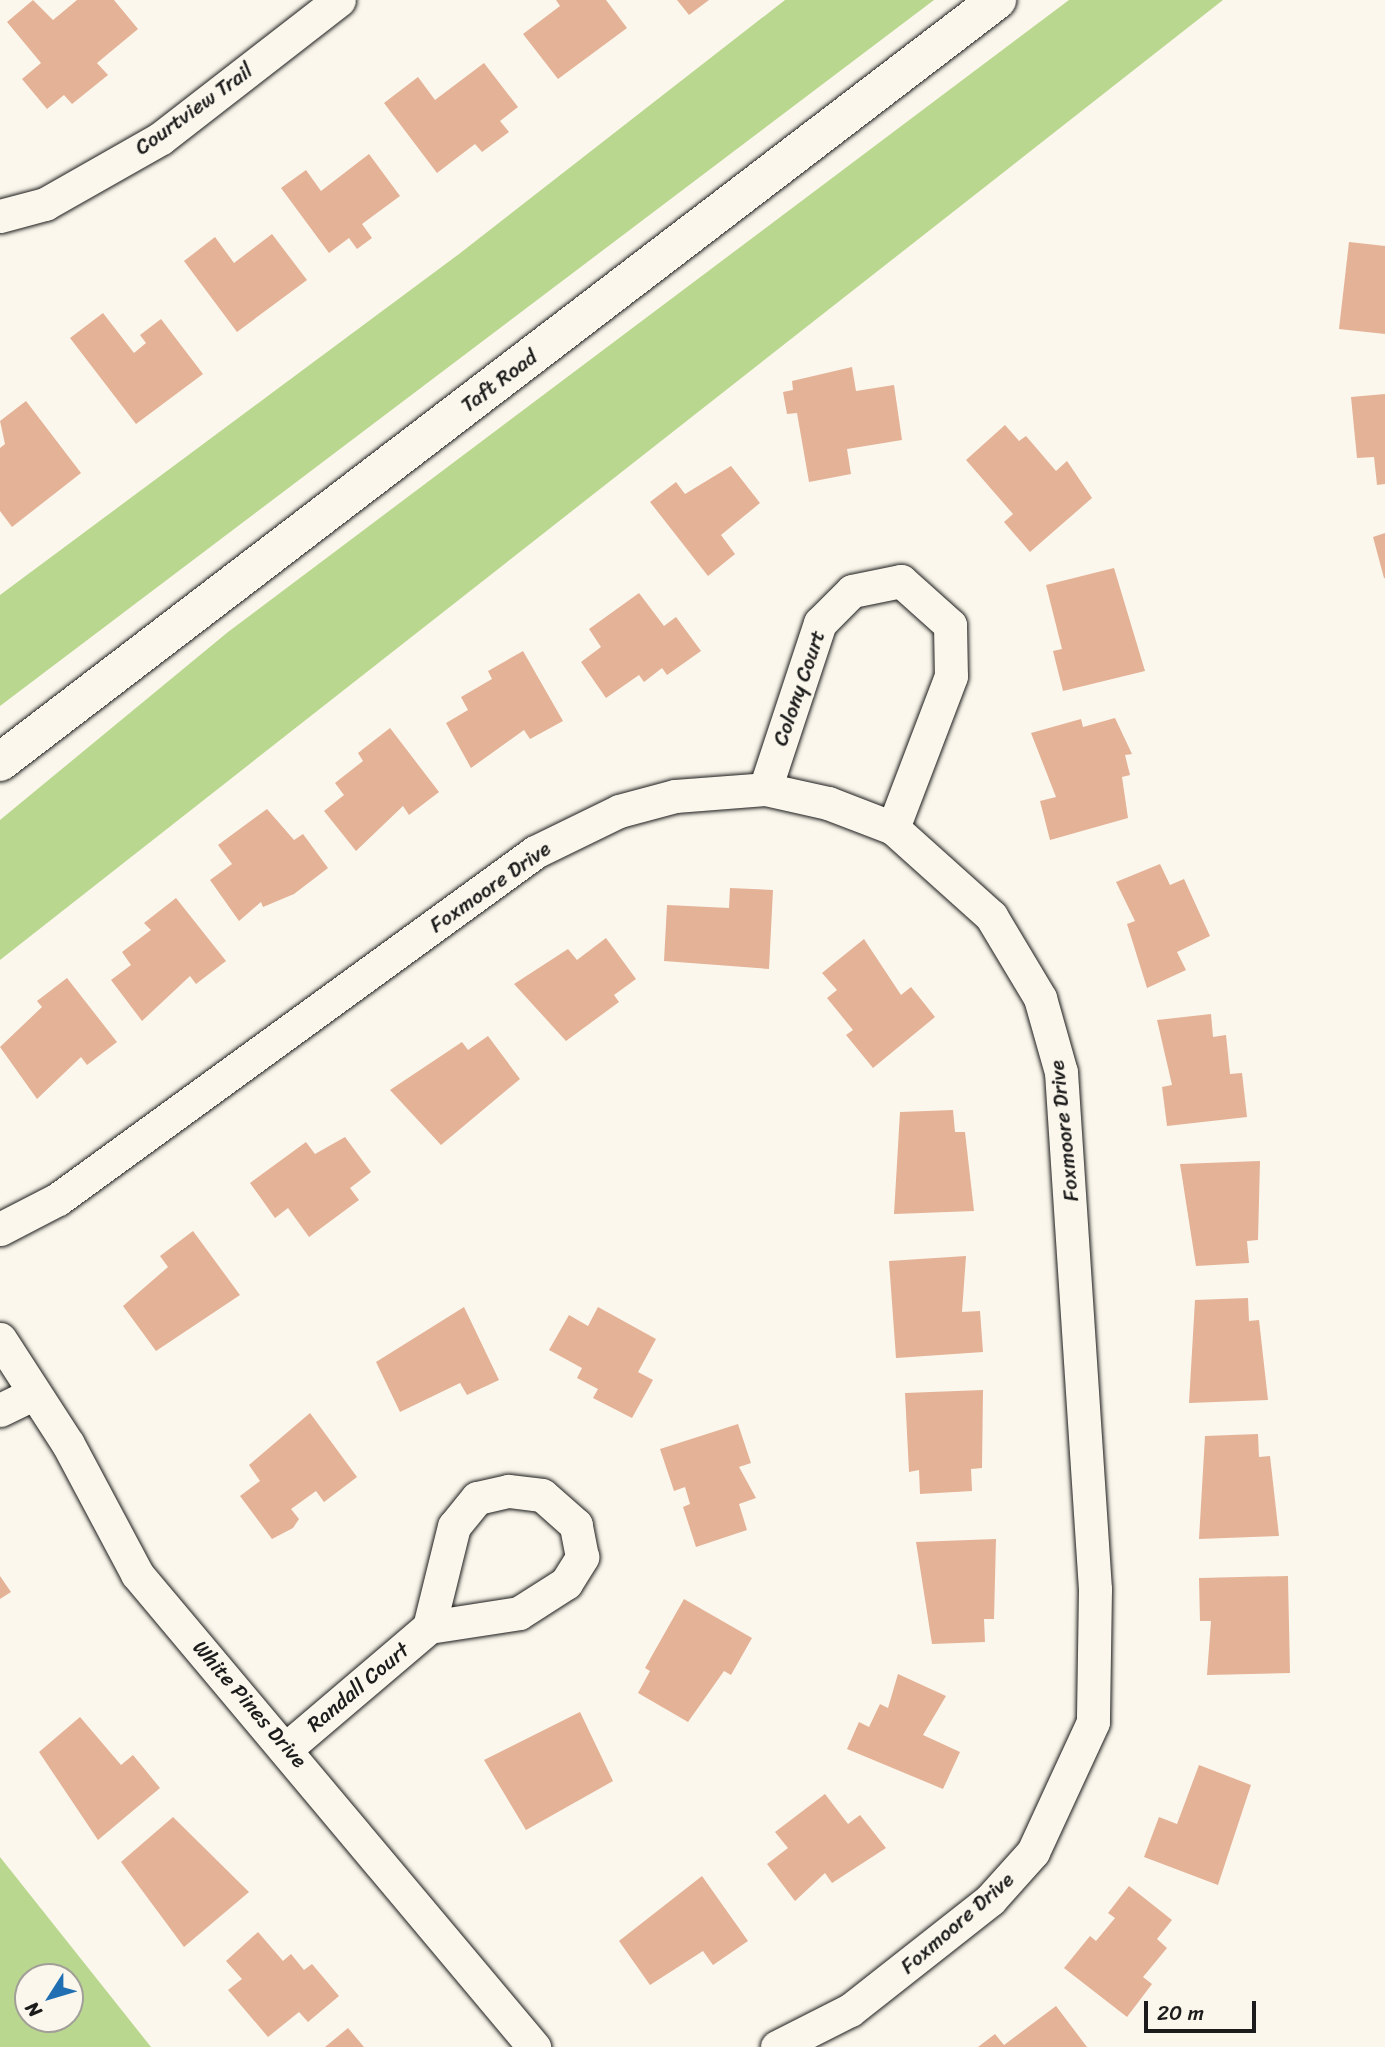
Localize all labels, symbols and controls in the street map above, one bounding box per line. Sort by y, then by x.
street label: Courtview Trail [130,58,258,160]
street label: Taft Road [456,344,542,418]
street label: Colony Court [767,627,831,749]
street label: Foxmoore Drive [424,836,556,938]
street label: Foxmoore Drive [1044,1059,1084,1203]
street label: White Pines Drive [187,1635,313,1773]
street label: Randall Court [301,1637,415,1737]
street label: Foxmoore Drive [895,1867,1019,1979]
north arrow [14,1963,84,2033]
scale bar [1147,1988,1259,2032]
text: 20 m [1157,1994,1204,2032]
text: N [16,1995,51,2025]

